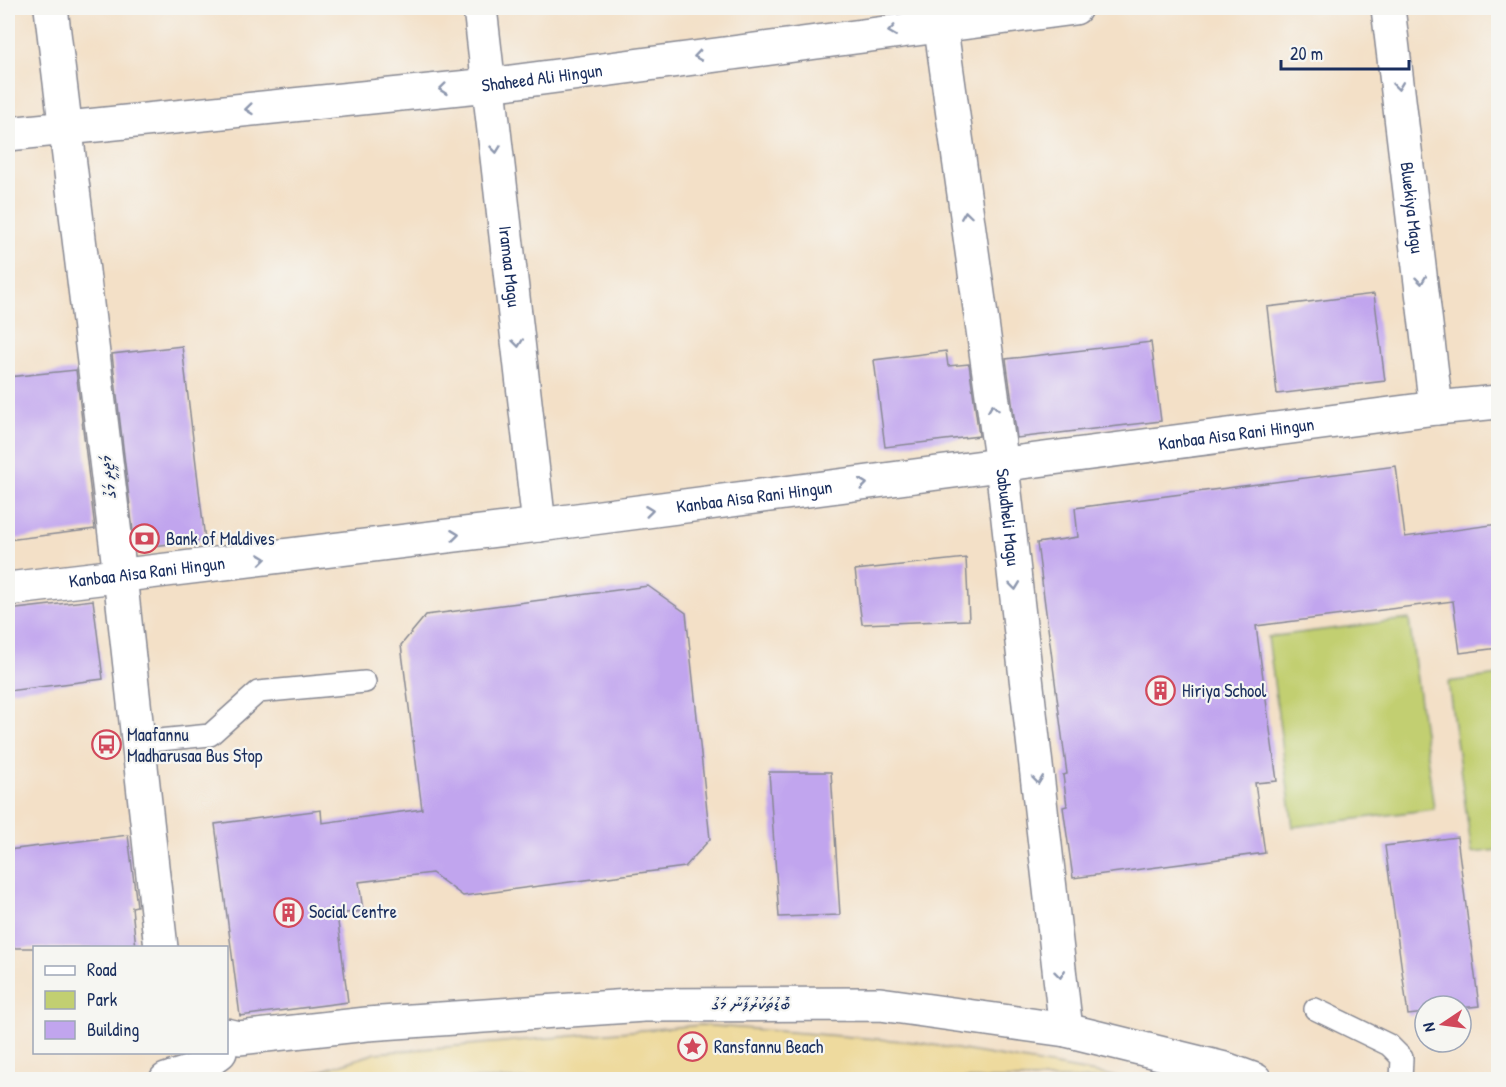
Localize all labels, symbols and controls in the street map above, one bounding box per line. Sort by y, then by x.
one-way arrow [887,24,896,36]
scale bar [1281,33,1408,71]
text: 20 m [1290,41,1323,66]
one-way arrow [694,50,703,62]
street label: Shaheed Ali Hingun [480,57,604,98]
one-way arrow [438,82,447,95]
one-way arrow [1391,82,1404,91]
one-way arrow [244,102,253,115]
one-way arrow [489,145,502,154]
street label: Bluekiya Magu [1395,161,1430,255]
one-way arrow [961,210,973,219]
street label: Iramaa Magu [493,224,527,308]
one-way arrow [1414,275,1427,285]
one-way arrow [511,338,524,347]
one-way arrow [988,403,1000,412]
street label: Kanbaa Aisa Rani Hingun [1157,411,1316,456]
street label: މަޖީދީ މަގު [92,454,123,501]
street label: Sabudheli Magu [990,467,1026,567]
street label: Kanbaa Aisa Rani Hingun [675,474,834,519]
one-way arrow [859,478,868,490]
one-way arrow [644,505,654,518]
bank icon: Bank of Maldives [129,523,161,555]
place label: Bank of Maldives [166,526,275,551]
one-way arrow [451,529,460,542]
street label: Kanbaa Aisa Rani Hingun [68,550,226,594]
one-way arrow [257,553,266,565]
one-way arrow [1009,582,1021,591]
building icon: Hiriya School [1145,675,1177,707]
place label: Hiriya School [1182,678,1267,703]
place label: Maafannu Madharusaa Bus Stop [127,722,263,768]
bus stop icon: Maafannu Madharusaa Bus Stop [90,729,122,761]
one-way arrow [1031,776,1043,785]
building icon: Social Centre [272,896,304,928]
place label: Social Centre [309,899,397,924]
legend [33,946,228,1054]
text: Road [87,957,117,982]
one-way arrow [1053,969,1066,979]
text: Park [87,987,118,1012]
street label: ބޮޑުތަކުރުފާނު މަގު [711,991,790,1016]
north arrow [1413,994,1473,1054]
text: Building [87,1017,139,1042]
text: N [1417,1020,1440,1034]
place icon: Ransfannu Beach [677,1031,709,1063]
place label: Ransfannu Beach [714,1034,824,1059]

